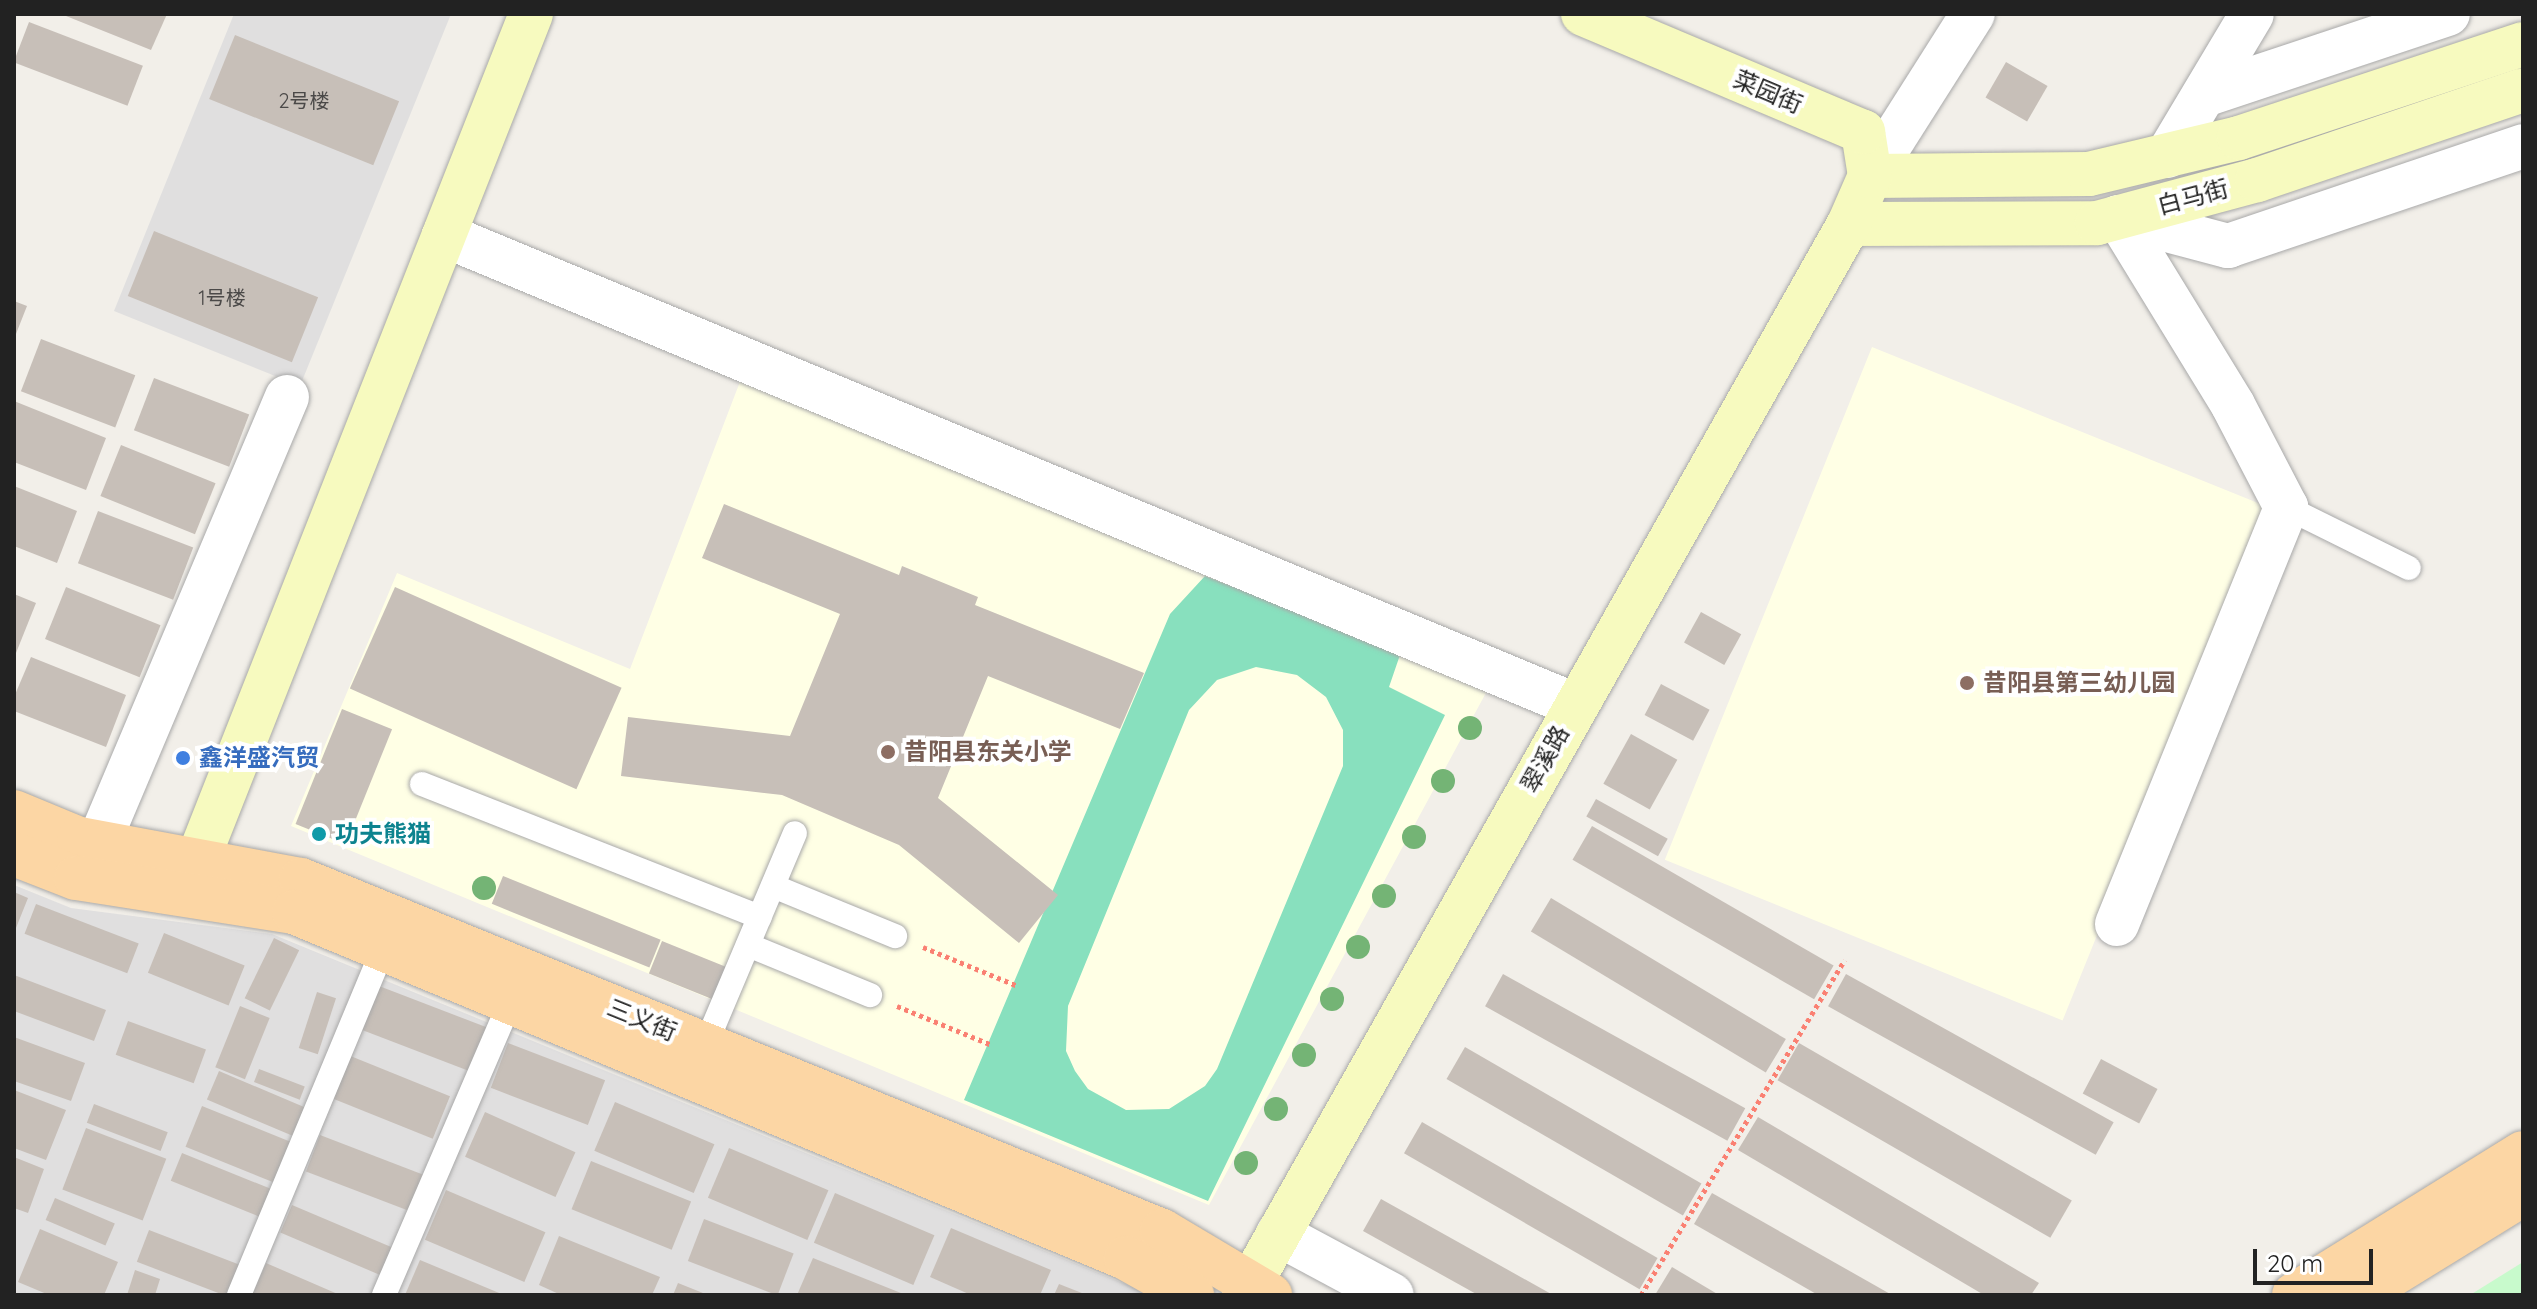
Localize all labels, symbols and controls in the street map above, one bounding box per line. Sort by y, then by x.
street label: 菜园街 [1729,65,1807,119]
house number: 2号楼 [278,88,330,112]
street label: 白马街 [2154,174,2232,220]
house number: 1号楼 [198,285,246,309]
place label: 昔阳县第三幼儿园 [1983,669,2175,697]
marker: 昔阳县第三幼儿园 [1958,674,1976,692]
street label: 翠溪路 [1515,721,1575,797]
place label: 昔阳县东关小学 [904,738,1072,766]
marker: 昔阳县东关小学 [879,743,897,761]
place label: 鑫洋盛汽贸 [199,744,319,772]
marker: 鑫洋盛汽贸 [174,749,192,767]
place label: 功夫熊猫 [335,820,431,848]
marker: 功夫熊猫 [310,825,328,843]
street label: 三义街 [603,993,681,1047]
scale bar [2257,1233,2377,1283]
text: 20 m [2267,1248,2323,1278]

